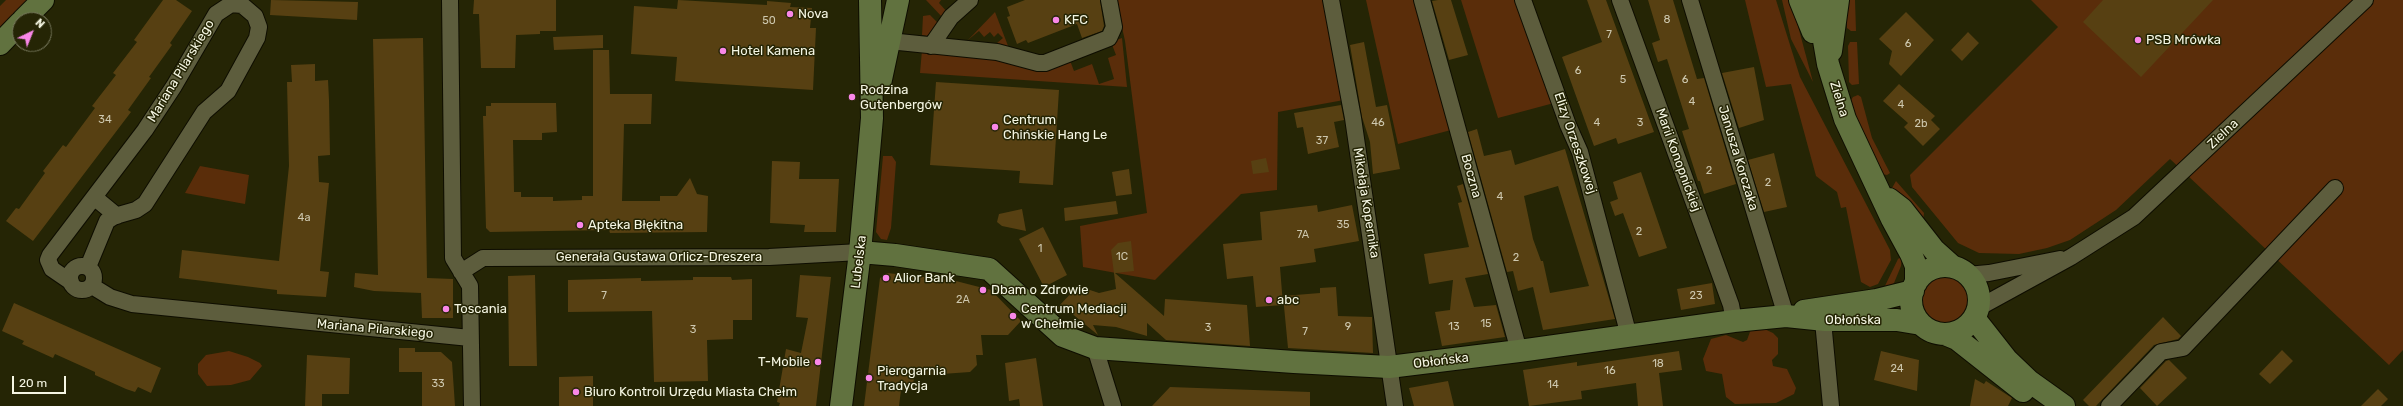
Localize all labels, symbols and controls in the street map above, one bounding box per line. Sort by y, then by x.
place label: Nova [798,6,828,22]
marker: Nova [785,9,795,19]
north arrow [12,12,52,52]
place label: KFC [1064,12,1088,28]
house number: 8 [1664,13,1670,27]
house number: 50 [762,14,776,28]
marker: KFC [1051,15,1061,25]
text: N [33,16,47,31]
street label: Mariana Pilarskiego [144,17,218,125]
house number: 7 [1606,28,1612,42]
place label: PSB Mrówka [2146,32,2221,48]
marker: PSB Mrówka [2133,35,2143,45]
house number: 6 [1905,37,1911,51]
place label: Hotel Kamena [731,43,815,59]
marker: Hotel Kamena [718,46,728,56]
house number: 6 [1575,64,1581,78]
house number: 5 [1620,73,1626,87]
house number: 6 [1682,73,1688,87]
street label: Zielna [1826,79,1852,119]
place label: Rodzina Gutenbergów [860,82,942,113]
street label: Elizy Orzeszkowej [1550,90,1600,196]
marker: Rodzina Gutenbergów [847,92,857,102]
house number: 4 [1689,95,1695,109]
house number: 4 [1898,98,1904,112]
street label: Janusza Korczaka [1715,104,1761,212]
street label: Marii Konopnickiej [1652,106,1704,214]
place label: Centrum Chińskie Hang Le [1003,112,1107,143]
house number: 34 [98,113,112,127]
house number: 46 [1371,116,1385,130]
house number: 4 [1594,116,1600,130]
house number: 3 [1637,116,1643,130]
street label: Zielna [2204,116,2242,152]
house number: 2b [1914,117,1928,131]
marker: Centrum Chińskie Hang Le [990,122,1000,132]
house number: 37 [1316,134,1328,148]
street label: Mikołaja Kopernika [1350,147,1382,259]
street label: Boczna [1457,152,1485,200]
house number: 2 [1706,164,1712,178]
house number: 2 [1765,176,1771,190]
house number: 4 [1497,190,1503,204]
house number: 4a [298,211,310,225]
place label: Apteka Błękitna [588,217,683,233]
house number: 35 [1336,218,1350,232]
marker: Apteka Błękitna [575,220,585,230]
house number: 2 [1636,225,1642,239]
house number: 7A [1297,228,1309,242]
street label: Lubelska [848,235,870,289]
house number: 1 [1038,242,1042,256]
street label: Generała Gustawa Orlicz-Dreszera [556,249,762,265]
house number: 1C [1116,250,1128,264]
house number: 2 [1513,251,1519,265]
place label: Alior Bank [894,270,955,286]
marker: Alior Bank [881,273,891,283]
place label: Dbam o Zdrowie [991,282,1089,298]
marker: Dbam o Zdrowie [978,285,988,295]
house number: 7 [601,289,607,303]
house number: 23 [1689,289,1703,303]
place label: abc [1277,292,1299,308]
house number: 2A [956,293,970,307]
marker: abc [1264,295,1274,305]
place label: Toscania [454,301,507,317]
place label: Centrum Mediacji w Chełmie [1021,301,1127,332]
marker: Toscania [441,304,451,314]
marker: Centrum Mediacji w Chełmie [1008,311,1018,321]
street label: Obłońska [1825,312,1881,328]
street label: Mariana Pilarskiego [316,316,434,342]
house number: 15 [1480,317,1492,331]
house number: 9 [1345,320,1351,334]
house number: 13 [1448,320,1460,334]
house number: 3 [1205,321,1211,335]
house number: 3 [690,323,696,337]
house number: 7 [1302,325,1308,339]
street label: Obłońska [1412,350,1470,372]
place label: T-Mobile [758,354,810,370]
marker: T-Mobile [813,357,823,367]
house number: 18 [1652,357,1664,371]
house number: 24 [1890,362,1904,376]
place label: Pierogarnia Tradycja [877,363,946,394]
house number: 16 [1604,364,1616,378]
scale bar [14,368,68,394]
marker: Pierogarnia Tradycja [864,373,874,383]
text: 20 m [19,376,47,390]
house number: 33 [431,377,445,391]
house number: 14 [1547,378,1559,392]
place label: Biuro Kontroli Urzędu Miasta Chełm [584,384,797,400]
marker: Biuro Kontroli Urzędu Miasta Chełm [571,387,581,397]

